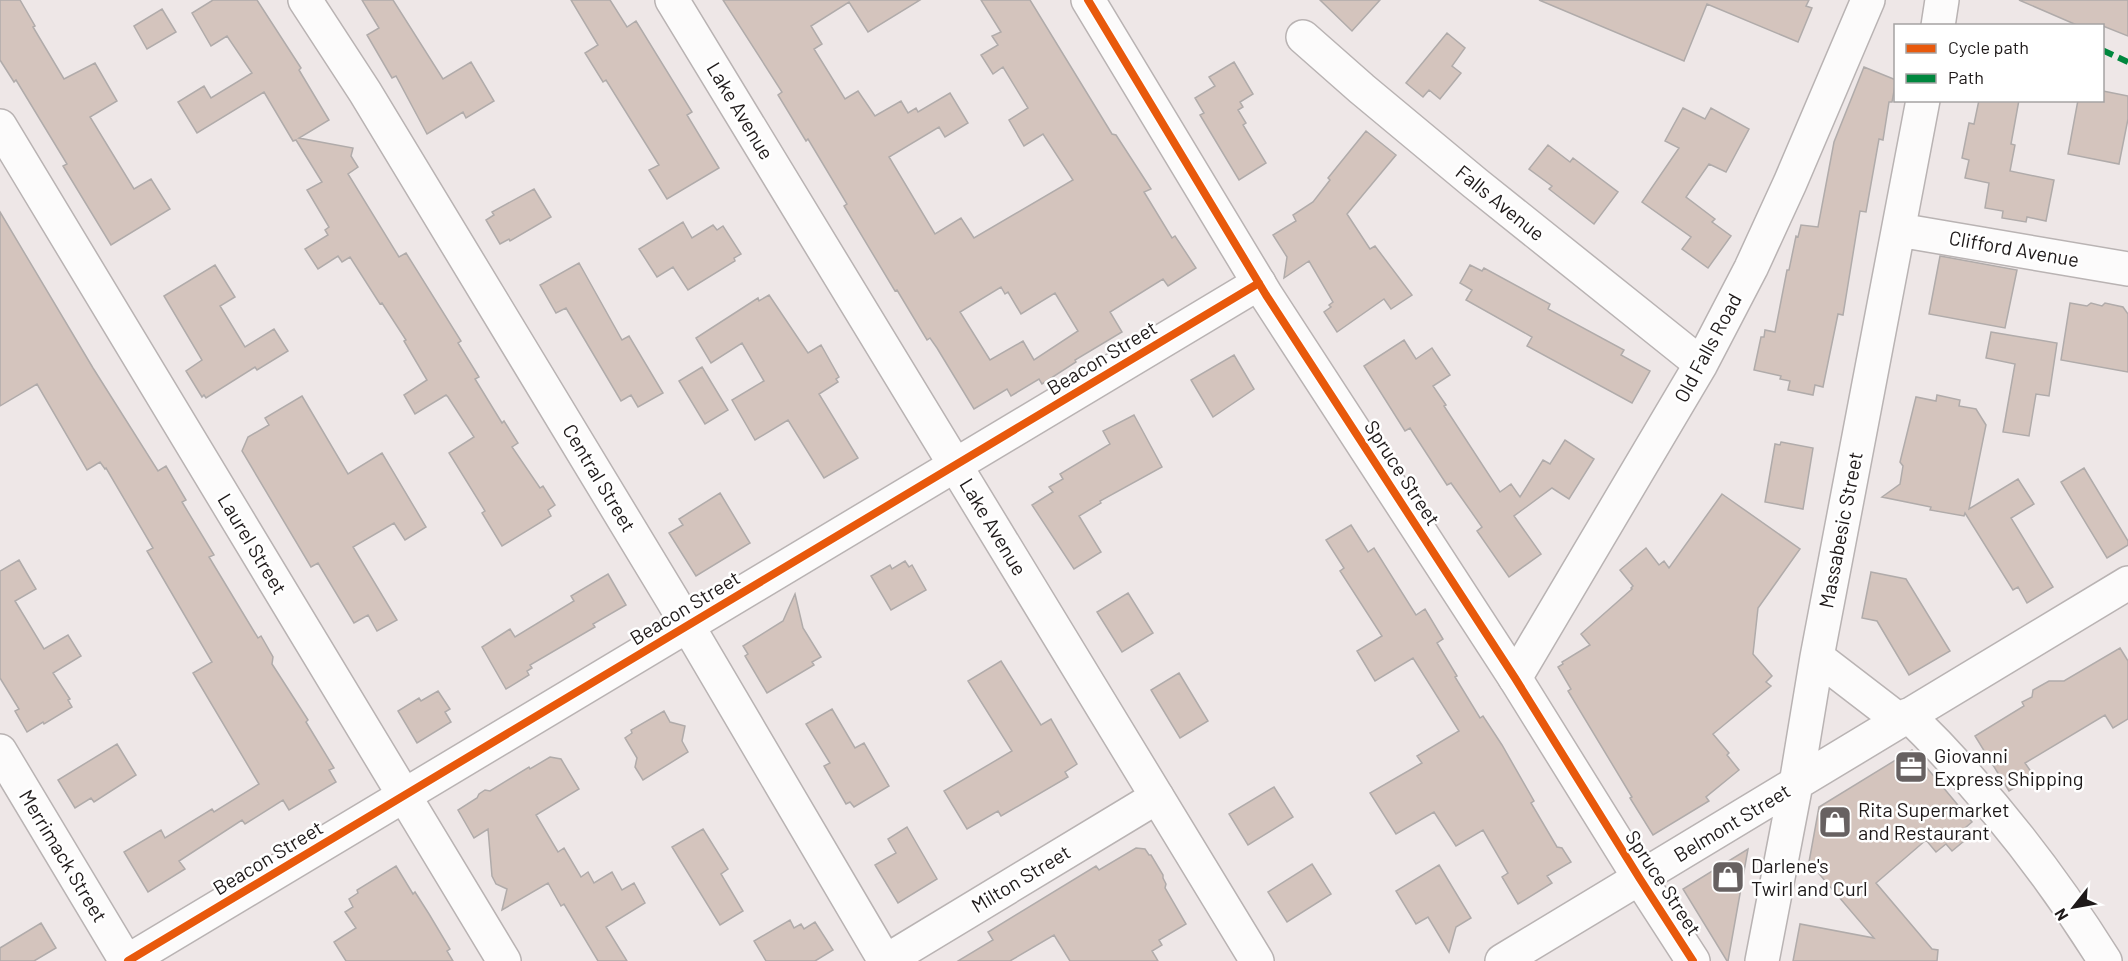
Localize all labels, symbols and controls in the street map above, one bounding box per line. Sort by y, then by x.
legend [1894,24,2104,102]
text: Cycle path [1948,36,2029,58]
street label: Lake Avenue [702,57,779,164]
text: Path [1948,66,1984,88]
street label: Falls Avenue [1451,159,1550,245]
street label: Clifford Avenue [1947,225,2081,271]
street label: Old Falls Road [1668,289,1746,406]
street label: Beacon Street [1042,315,1161,399]
street label: Spruce Street [1360,415,1446,529]
street label: Central Street [558,419,641,536]
street label: Massabesic Street [1813,450,1867,610]
street label: Lake Avenue [955,473,1032,580]
street label: Laurel Street [213,489,292,598]
street label: Beacon Street [625,565,744,649]
place label: Giovanni Express Shipping [1934,743,2084,790]
office icon: Giovanni Express Shipping [1893,749,1929,785]
street label: Belmont Street [1669,778,1794,866]
street label: Merrimack Street [15,785,113,926]
place label: Rita Supermarket and Restaurant [1858,797,2010,844]
shop icon: Rita Supermarket and Restaurant [1817,804,1853,840]
street label: Beacon Street [208,815,327,899]
street label: Spruce Street [1621,825,1707,939]
street label: Milton Street [967,839,1074,917]
place label: Darlene's Twirl and Curl [1751,853,1868,900]
shop icon: Darlene's Twirl and Curl [1710,859,1746,895]
north arrow [2044,877,2104,937]
text: N [2050,906,2072,924]

